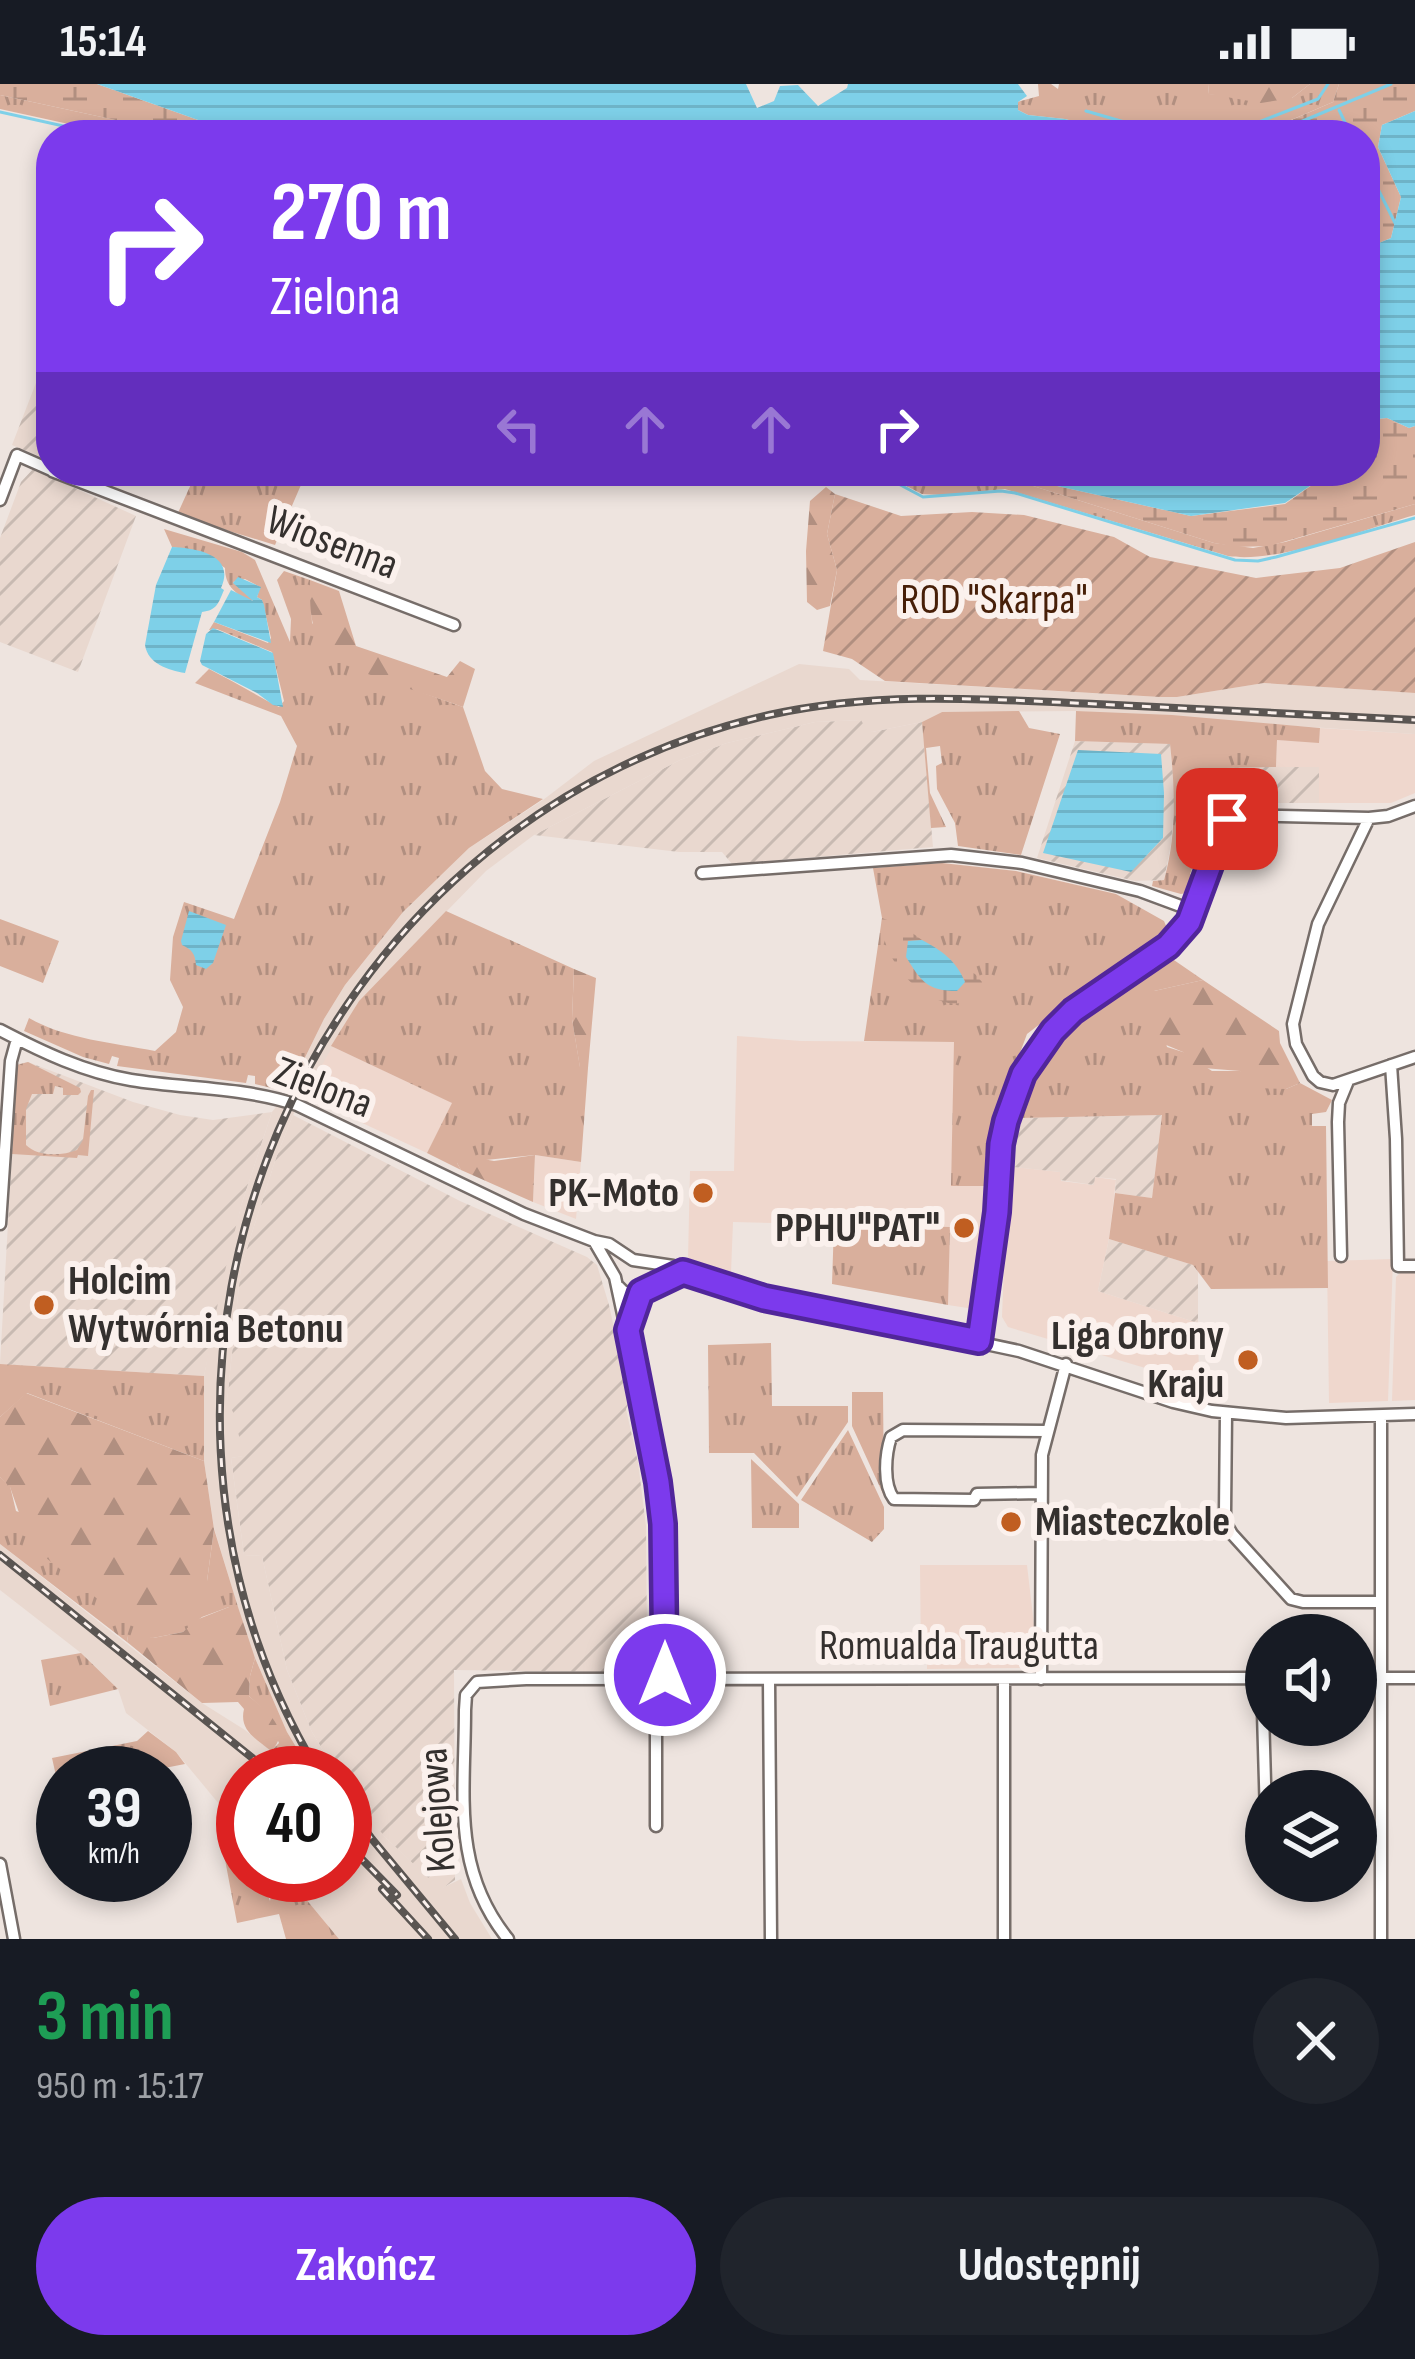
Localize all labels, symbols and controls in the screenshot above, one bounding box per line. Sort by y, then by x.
text: 15:14 [60,15,146,70]
text: 270 m [270,163,452,264]
icon: right [72,168,228,324]
text: Zielona [270,265,401,330]
icon: left [486,396,552,462]
icon: ahead [612,396,678,462]
icon: ahead [738,396,804,462]
icon: right [864,396,930,462]
street label: Wiosenna [259,495,405,591]
park label: ROD "Skarpa" [900,575,1088,626]
pin [1176,768,1278,870]
icon: arrive [1194,786,1260,852]
street label: Zielona [266,1046,380,1130]
place label: PK-Moto [548,1168,679,1219]
marker: PK-Moto [690,1180,716,1206]
place label: PPHU"PAT" [775,1203,940,1254]
marker: PPHU"PAT" [951,1215,977,1241]
place label: Holcim Wytwórnia Betonu [68,1256,343,1355]
marker: Holcim Wytwórnia Betonu [31,1292,57,1318]
place label: Liga Obrony Kraju [1051,1311,1224,1410]
marker: Liga Obrony Kraju [1235,1347,1261,1373]
place label: Miasteczkole [1035,1497,1230,1548]
marker: Miasteczkole [998,1509,1024,1535]
position arrow [602,1612,728,1738]
map controls [1245,1614,1377,1902]
button: sound [1245,1614,1377,1746]
street label: Romualda Traugutta [819,1621,1099,1672]
speed limit sign: 40 [216,1746,372,1902]
street label: Kolejowa [408,1746,468,1874]
button: layers [1245,1770,1377,1902]
text: 39 [86,1773,142,1845]
text: km/h [88,1836,140,1872]
text: 3 min [36,1974,174,2061]
button: close [1253,1978,1379,2104]
text: 950 m · 15:17 [36,2063,204,2110]
button: Zakończ [36,2197,696,2335]
button: Udostępnij [720,2197,1379,2335]

